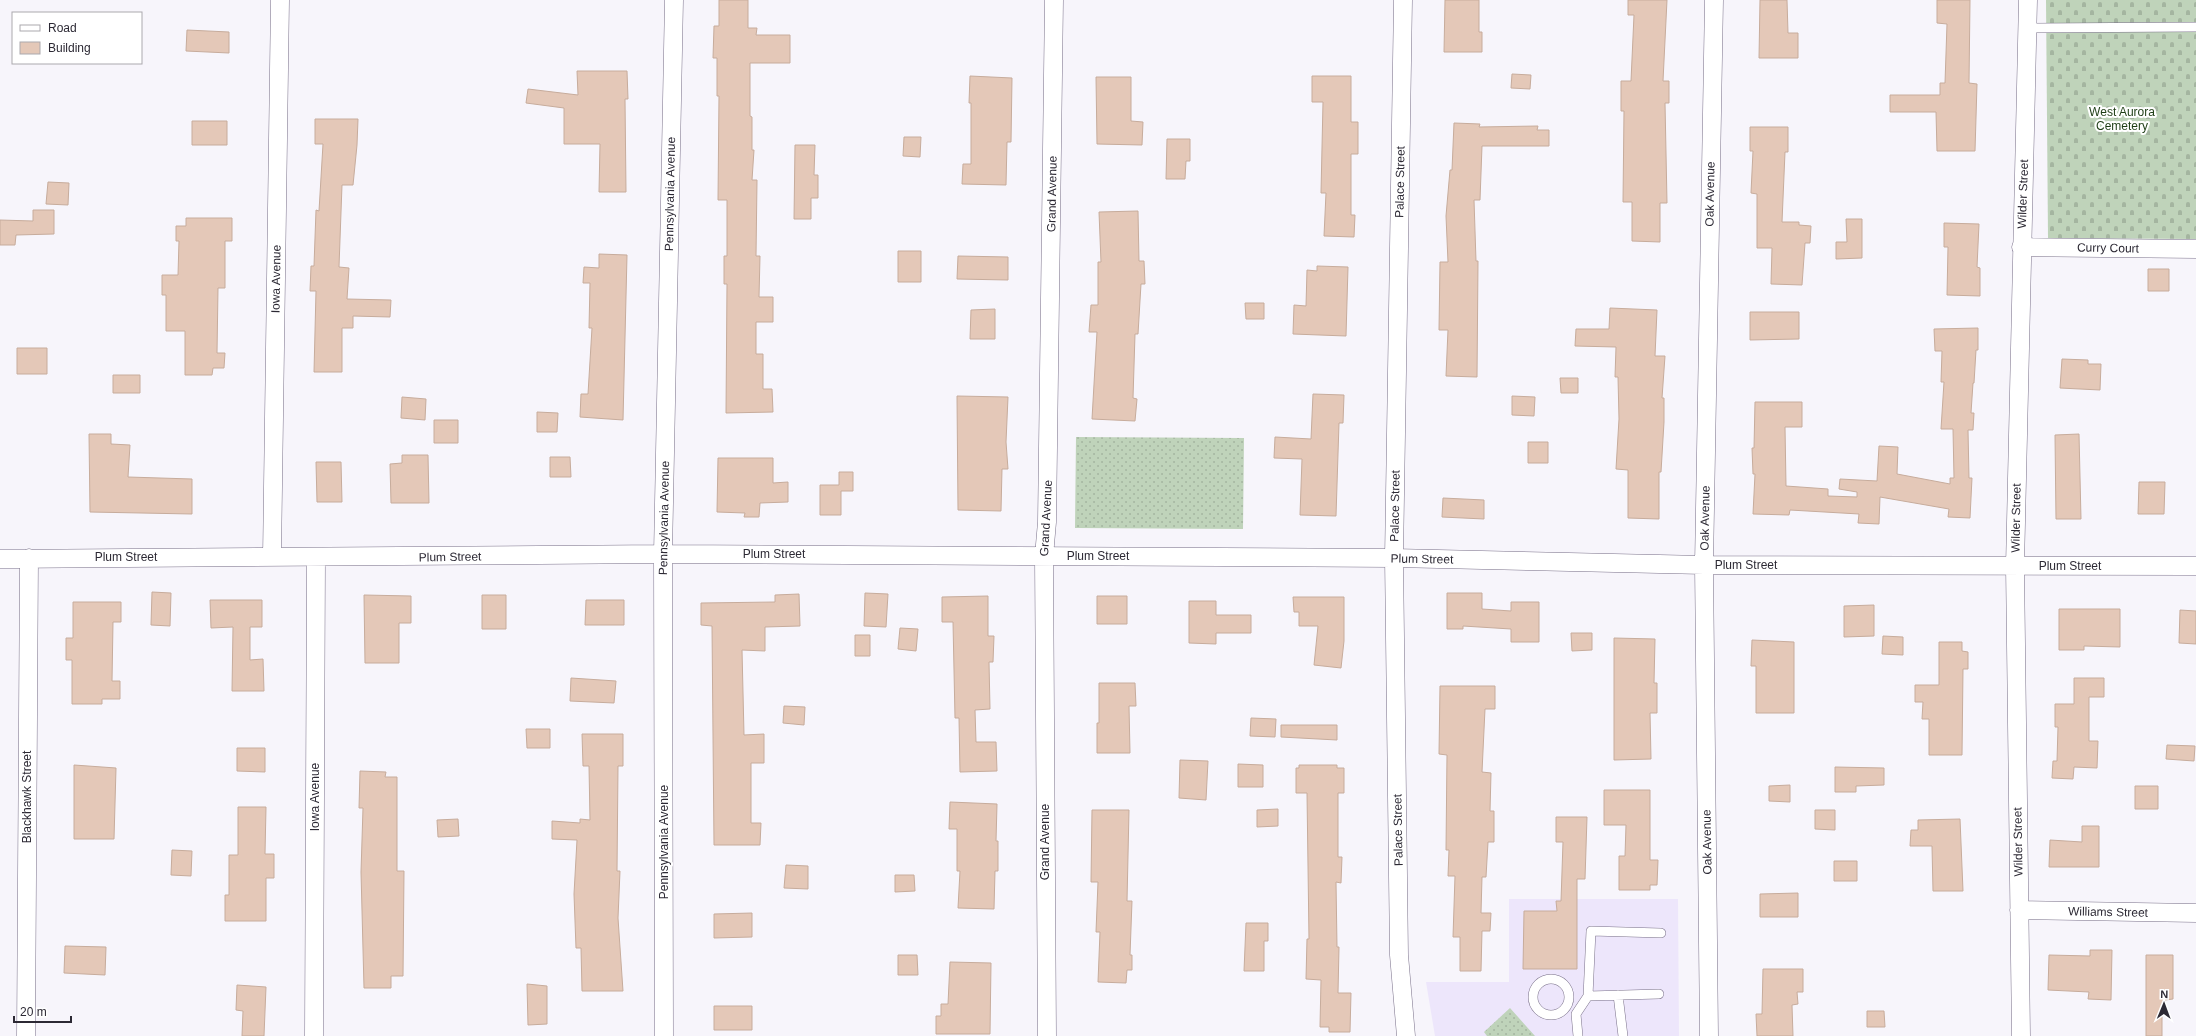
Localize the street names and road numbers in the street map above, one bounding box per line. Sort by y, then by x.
street label: Pennsylvania Avenue [662,136,678,251]
street label: Palace Street [1392,145,1408,218]
street label: Grand Avenue [1044,155,1060,232]
street label: Wilder Street [2015,158,2031,229]
street label: Oak Avenue [1702,161,1718,227]
street label: Curry Court [2077,240,2140,256]
street label: Iowa Avenue [268,244,284,313]
street label: Pennsylvania Avenue [656,460,672,575]
street label: Palace Street [1387,469,1403,542]
street label: Grand Avenue [1037,479,1055,557]
street label: Wilder Street [2008,483,2024,553]
street label: Oak Avenue [1697,485,1713,551]
street label: Plum Street [743,547,806,561]
street label: Plum Street [419,549,482,565]
street label: Plum Street [1067,549,1130,563]
street label: Plum Street [95,550,158,564]
street label: Plum Street [1391,551,1454,567]
street label: Plum Street [1715,558,1778,572]
street label: Plum Street [2039,559,2102,573]
street label: Blackhawk Street [20,750,34,843]
street label: Iowa Avenue [308,762,322,831]
street label: Pennsylvania Avenue [657,784,671,899]
street label: Palace Street [1390,793,1406,866]
street label: Grand Avenue [1038,803,1052,880]
street label: Wilder Street [2010,807,2026,877]
street label: Oak Avenue [1699,809,1715,875]
street label: Williams Street [2068,904,2149,920]

